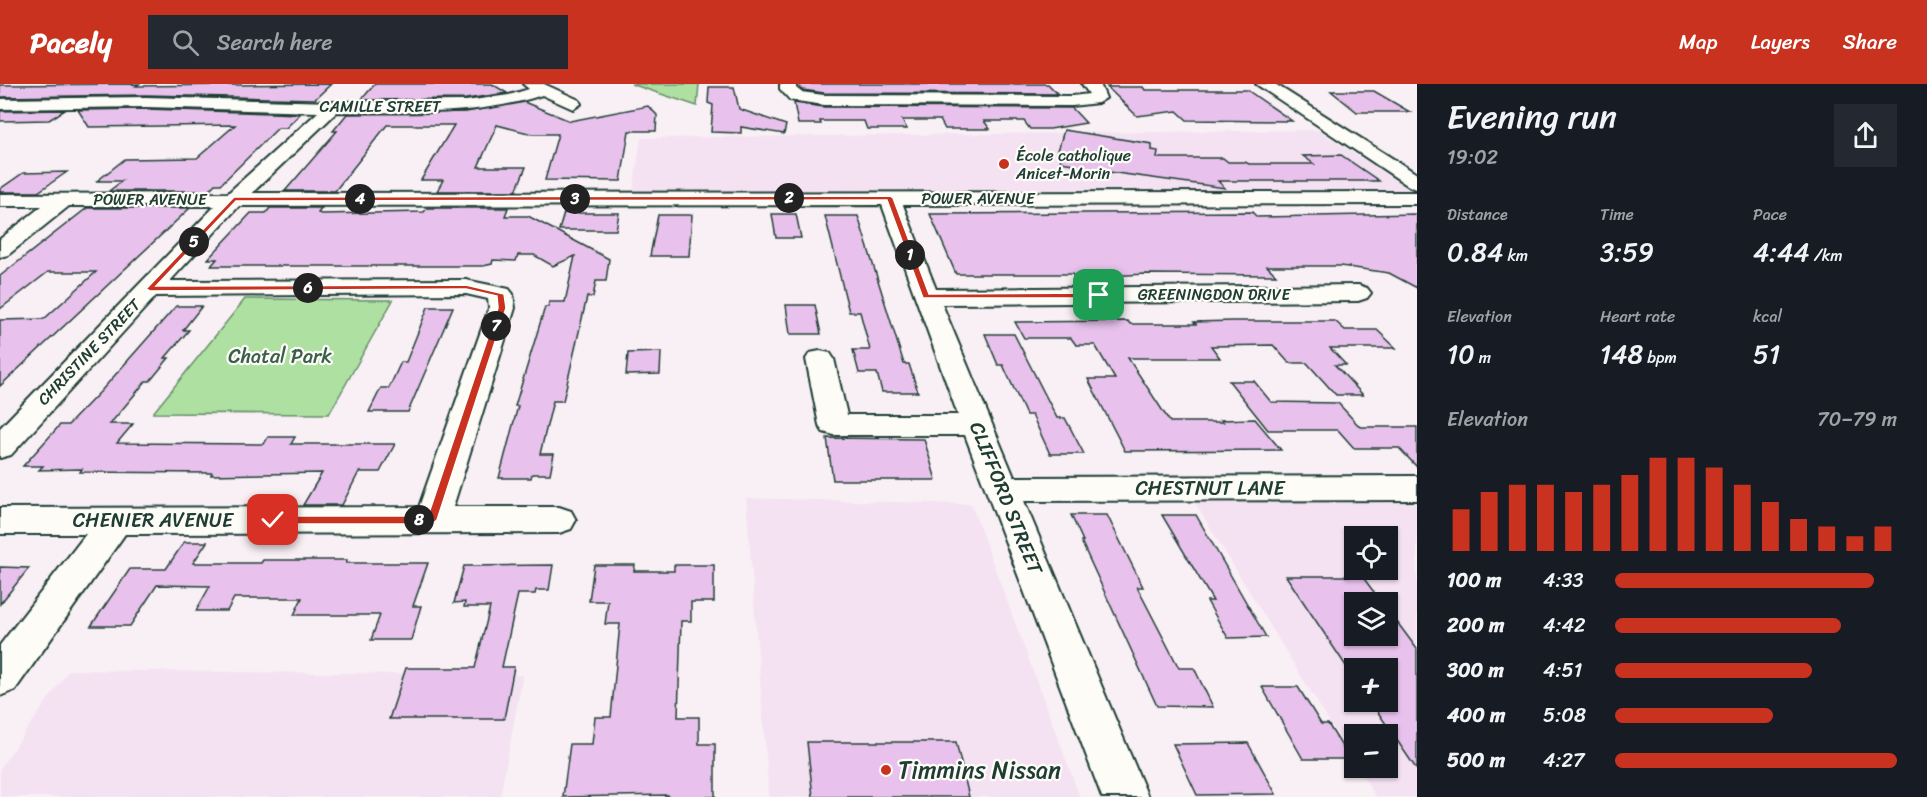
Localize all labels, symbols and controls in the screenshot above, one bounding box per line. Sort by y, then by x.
search box [148,15,568,69]
text: Pacely [30,18,112,67]
text: Search here [217,23,333,62]
text: Map [1679,23,1718,61]
text: Layers [1751,23,1810,61]
text: Share [1843,23,1897,61]
icon: search [169,26,202,59]
text: Evening run [1447,88,1617,146]
street label: CAMILLE STREET [320,92,442,121]
button: share [1834,104,1897,167]
text: 19:02 [1447,140,1498,175]
place label: École catholique Anicet-Morin [1015,141,1131,188]
marker: École catholique Anicet-Morin [997,157,1011,171]
pin: 2 [774,183,804,213]
text: 2 [784,183,794,212]
pin: 4 [345,184,375,214]
text: 4 [355,184,365,213]
pin: 3 [560,184,590,214]
text: 3 [571,184,579,213]
street label: POWER AVENUE [921,184,1036,213]
street label: POWER AVENUE [93,185,208,214]
text: Distance [1447,200,1508,229]
text: Time [1600,200,1634,229]
text: Pace [1753,200,1787,229]
pin: 5 [179,227,209,257]
text: 5 [189,227,199,256]
text: 0.84 [1447,229,1503,275]
text: 3:59 [1600,229,1654,275]
text: 4:44 [1753,229,1810,275]
pin: 1 [895,240,925,270]
text: 1 [907,240,913,269]
text: km [1503,241,1528,270]
text: /km [1810,241,1843,270]
pin [1073,269,1124,320]
pin: 6 [293,273,323,303]
text: 6 [303,273,313,302]
icon: arrive [1082,278,1115,311]
street label: GREENINGDON DRIVE [1138,280,1291,309]
street label: CHRISTINE STREET [30,291,149,412]
text: Elevation [1447,302,1512,331]
text: Heart rate [1600,302,1675,331]
text: kcal [1753,302,1782,331]
pin: 7 [481,311,511,341]
text: 7 [491,311,501,340]
text: 10 [1447,331,1475,377]
text: 148 [1600,331,1643,377]
text: 51 [1753,331,1780,377]
park label: Chatal Park [228,339,332,374]
text: m [1475,343,1491,372]
text: bpm [1643,343,1677,372]
text: Elevation [1447,402,1528,437]
text: 70–79 m [1817,402,1897,437]
street label: CLIFFORD STREET [959,416,1053,581]
street label: CHESTNUT LANE [1135,471,1286,506]
pin [247,494,298,545]
street label: CHENIER AVENUE [73,503,235,538]
icon: check [256,503,289,536]
pin: 8 [404,505,434,535]
text: 8 [414,505,424,534]
map controls [1344,526,1398,778]
button: locate [1344,526,1398,580]
text: 100 m [1447,563,1501,598]
text: 4:33 [1543,563,1584,598]
button: layers [1344,592,1398,646]
text: 200 m [1447,608,1504,643]
text: 4:42 [1543,608,1586,643]
text: 300 m [1447,653,1504,688]
text: 4:51 [1543,653,1582,688]
button: + [1344,658,1398,712]
text: 400 m [1447,698,1505,733]
text: 5:08 [1543,698,1586,733]
button: − [1344,724,1398,778]
text: 500 m [1447,743,1505,778]
text: 4:27 [1543,743,1585,778]
place label: Timmins Nissan [898,749,1061,791]
marker: Timmins Nissan [879,763,893,777]

